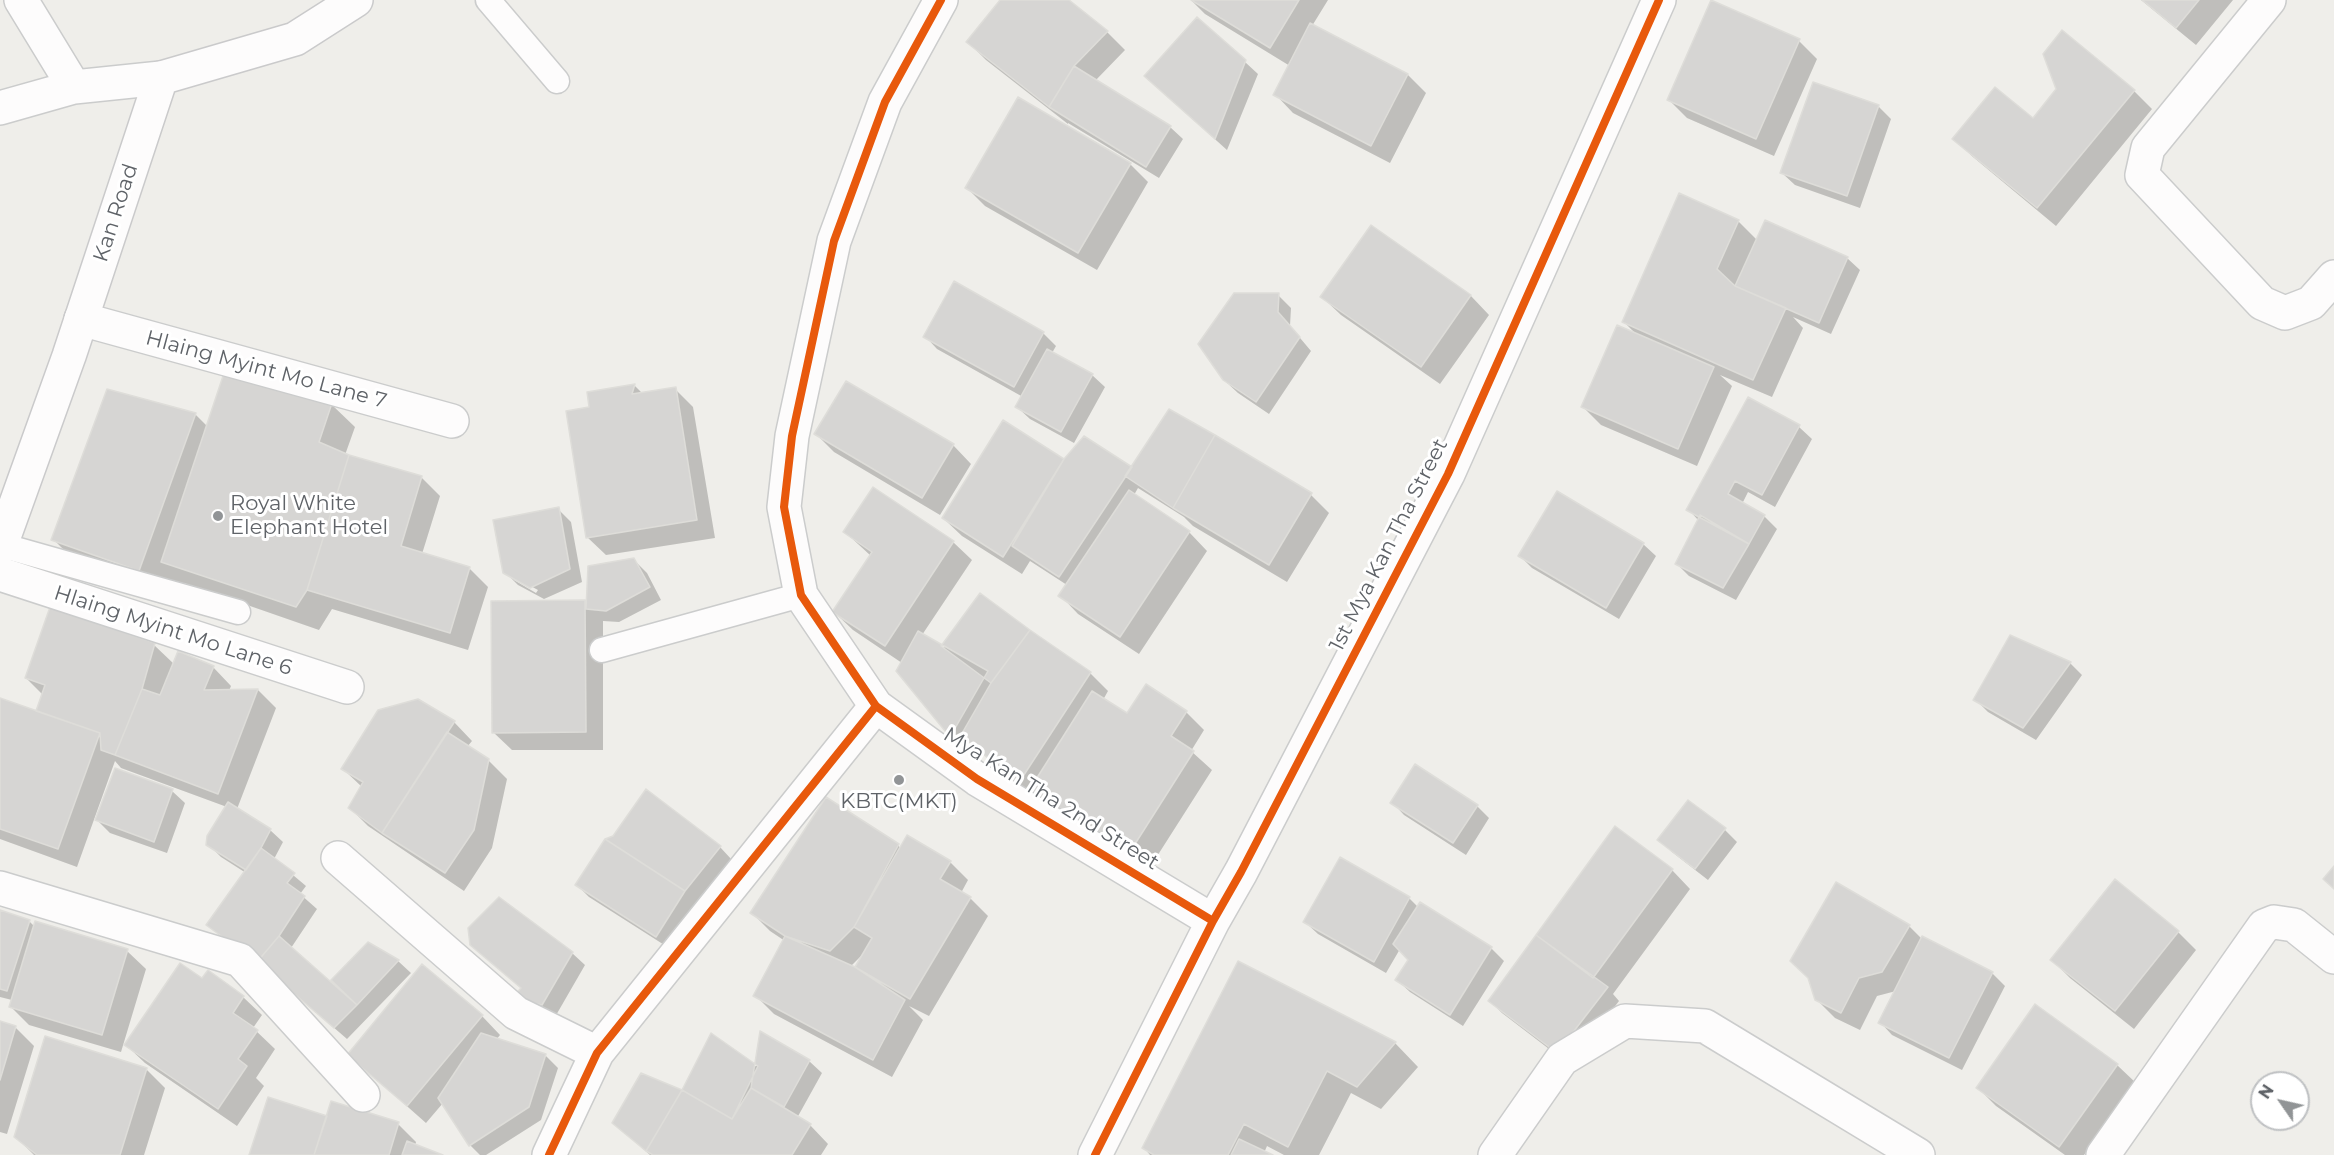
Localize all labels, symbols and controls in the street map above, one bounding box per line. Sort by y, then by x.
street label: Kan Road [88,161,144,265]
street label: Hlaing Myint Mo Lane 7 [143,326,389,414]
street label: 1st Mya Kan Tha Street [1324,435,1454,655]
place label: Royal White Elephant Hotel [230,491,388,541]
marker: Royal White Elephant Hotel [211,509,225,523]
street label: Hlaing Myint Mo Lane 6 [51,581,295,681]
street label: Mya Kan Tha 2nd Street [939,722,1163,876]
marker: KBTC(MKT) [892,773,906,787]
place label: KBTC(MKT) [840,789,958,815]
north arrow [2250,1071,2310,1131]
text: N [2255,1081,2278,1102]

